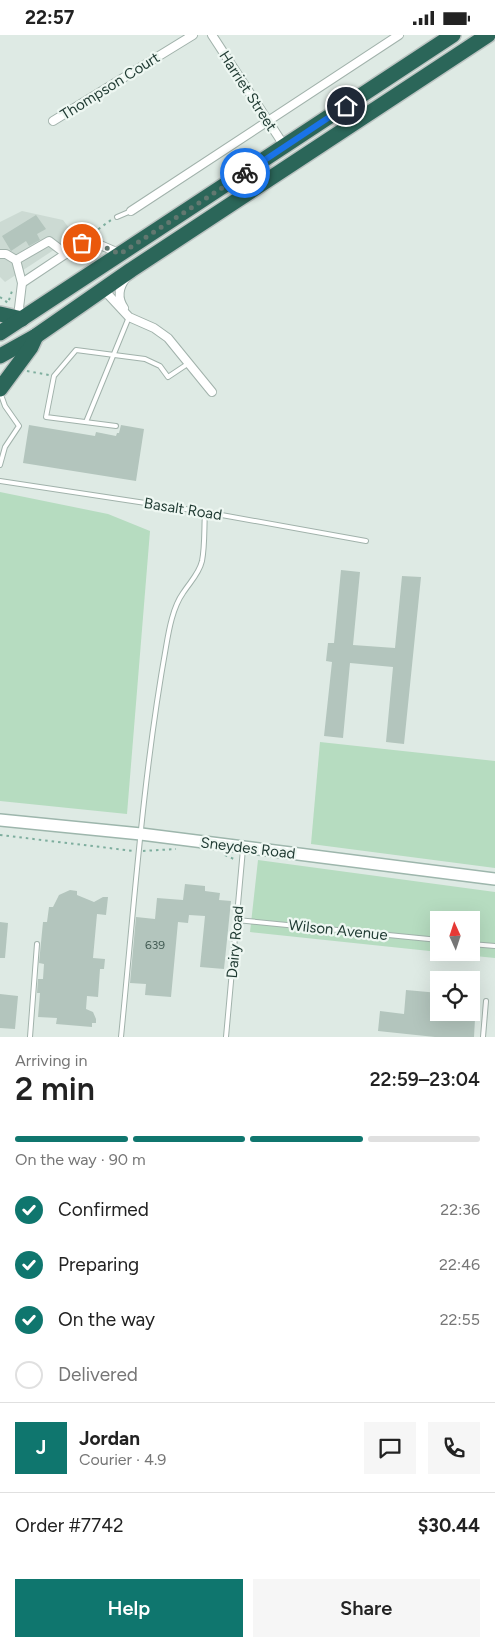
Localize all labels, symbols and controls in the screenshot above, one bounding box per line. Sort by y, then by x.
text: 22:57 [25,6,74,29]
street label: Harriet Street [215,47,281,135]
street label: Thompson Court [57,48,163,124]
pin [325,85,367,127]
icon: home [332,92,360,120]
courier [220,148,270,198]
icon: bike [231,159,259,187]
pin [61,222,103,264]
icon: bag [68,229,96,257]
street label: Basalt Road [143,494,223,524]
street label: Sneydes Road [200,833,296,863]
street label: Dairy Road [223,905,247,979]
north arrow [430,911,480,961]
map controls [430,911,480,1021]
street label: Wilson Avenue [287,916,389,944]
house number: 639 [145,938,165,952]
button: locate [430,971,480,1021]
text: Arriving in [15,1051,87,1070]
text: 22:59–23:04 [370,1068,480,1091]
text: 2 min [15,1070,95,1108]
text: On the way · 90 m [15,1150,146,1169]
icon: check [15,1196,43,1224]
text: Confirmed [58,1198,149,1221]
text: 22:36 [440,1200,480,1219]
icon: check [15,1251,43,1279]
text: Preparing [58,1253,139,1276]
text: 22:46 [439,1255,480,1274]
icon: check [15,1306,43,1334]
text: On the way [58,1308,155,1331]
text: 22:55 [440,1310,480,1329]
text: Delivered [58,1363,138,1386]
button: chat [364,1422,416,1474]
button: phone [428,1422,480,1474]
text: Jordan [79,1427,140,1450]
text: J [36,1436,46,1459]
text: Courier · 4.9 [79,1450,166,1469]
text: Order #7742 [15,1514,124,1537]
text: $30.44 [418,1514,480,1537]
button: Help [15,1579,243,1637]
button: Share [253,1579,480,1637]

